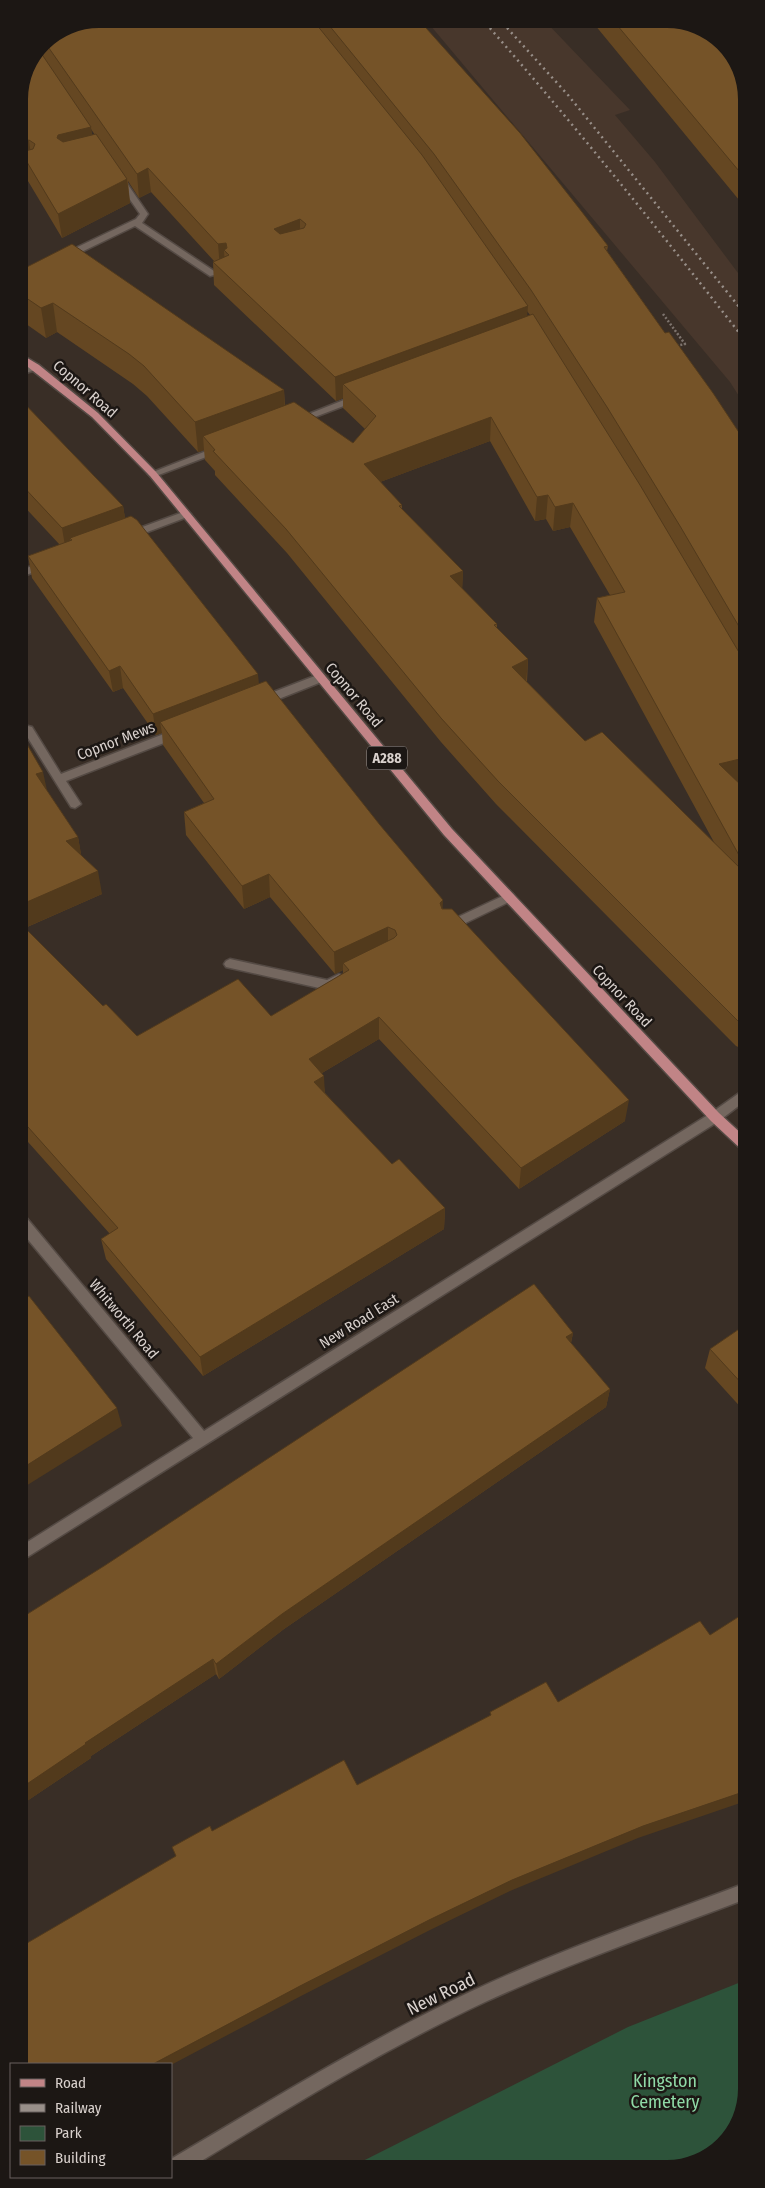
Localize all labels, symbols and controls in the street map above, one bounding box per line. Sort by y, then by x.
street label: Copnor Road [49,356,121,422]
street label: Copnor Road [322,659,386,731]
street label: Copnor Mews [74,718,158,764]
road number: A288 [367,746,407,770]
street label: Copnor Road [589,961,655,1031]
street label: Whitworth Road [86,1276,162,1362]
street label: New Road East [316,1290,402,1352]
street label: New Road [403,1968,479,2020]
legend [10,2063,172,2178]
park label: Kingston Cemetery [630,2070,700,2113]
text: Road [55,2074,86,2092]
text: Railway [55,2099,102,2117]
text: Park [55,2124,82,2142]
text: Building [55,2149,106,2167]

